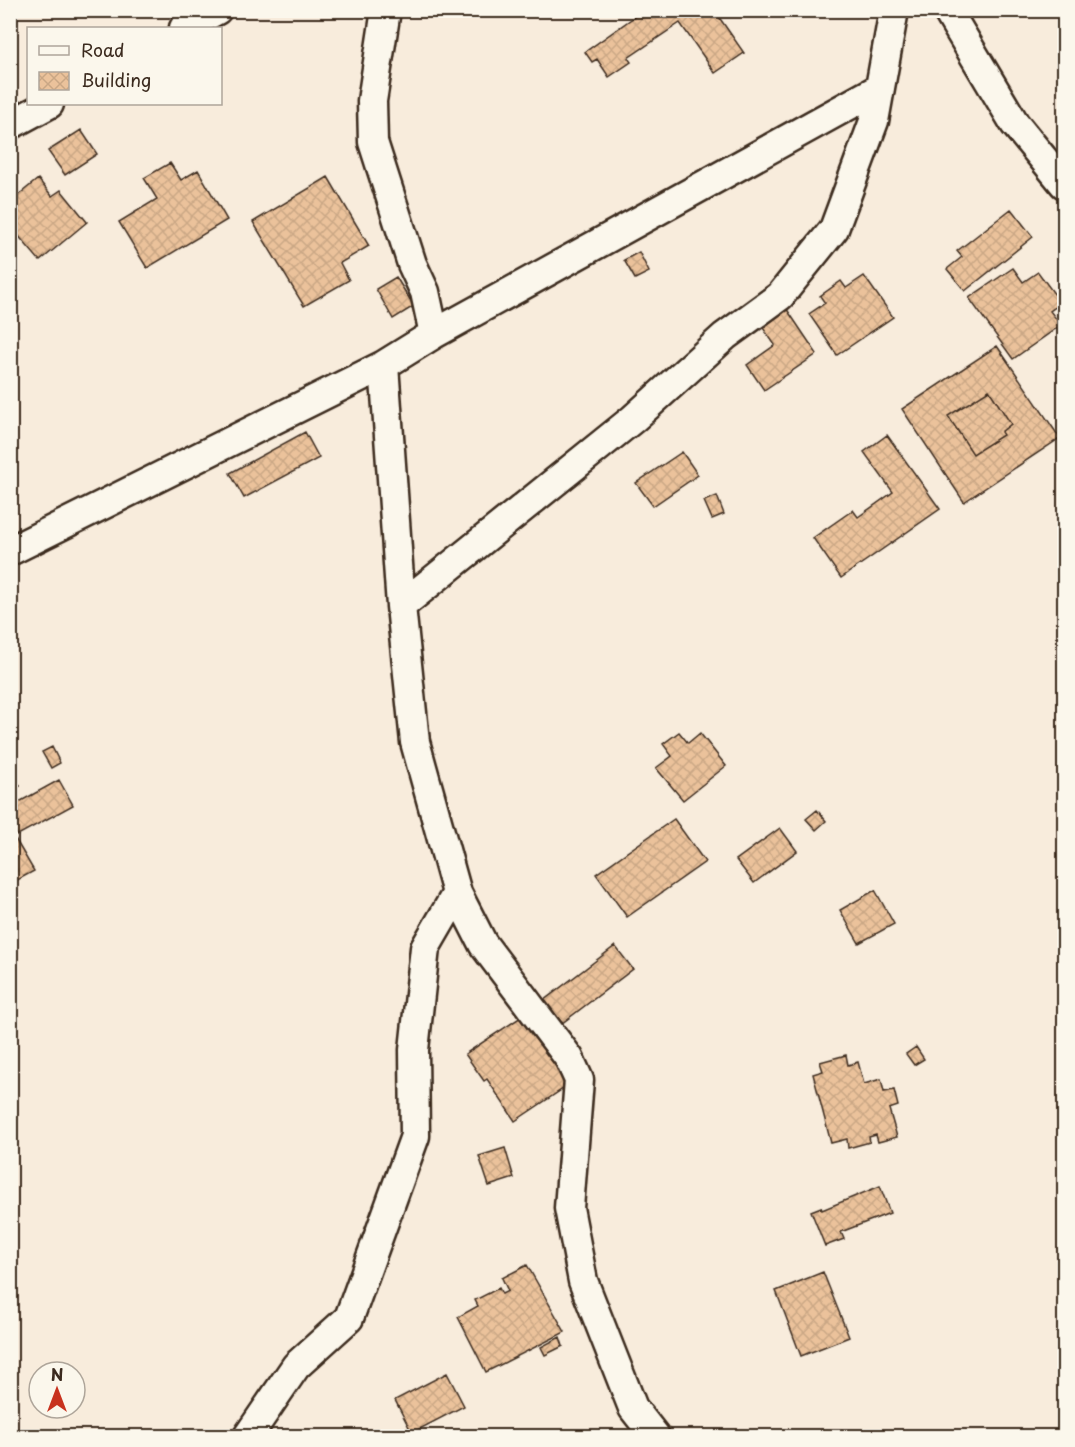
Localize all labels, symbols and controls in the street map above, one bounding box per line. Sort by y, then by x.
legend [27,27,222,105]
text: Road [81,36,125,63]
text: Building [81,66,151,93]
north arrow [27,1360,87,1420]
text: N [51,1362,63,1386]

